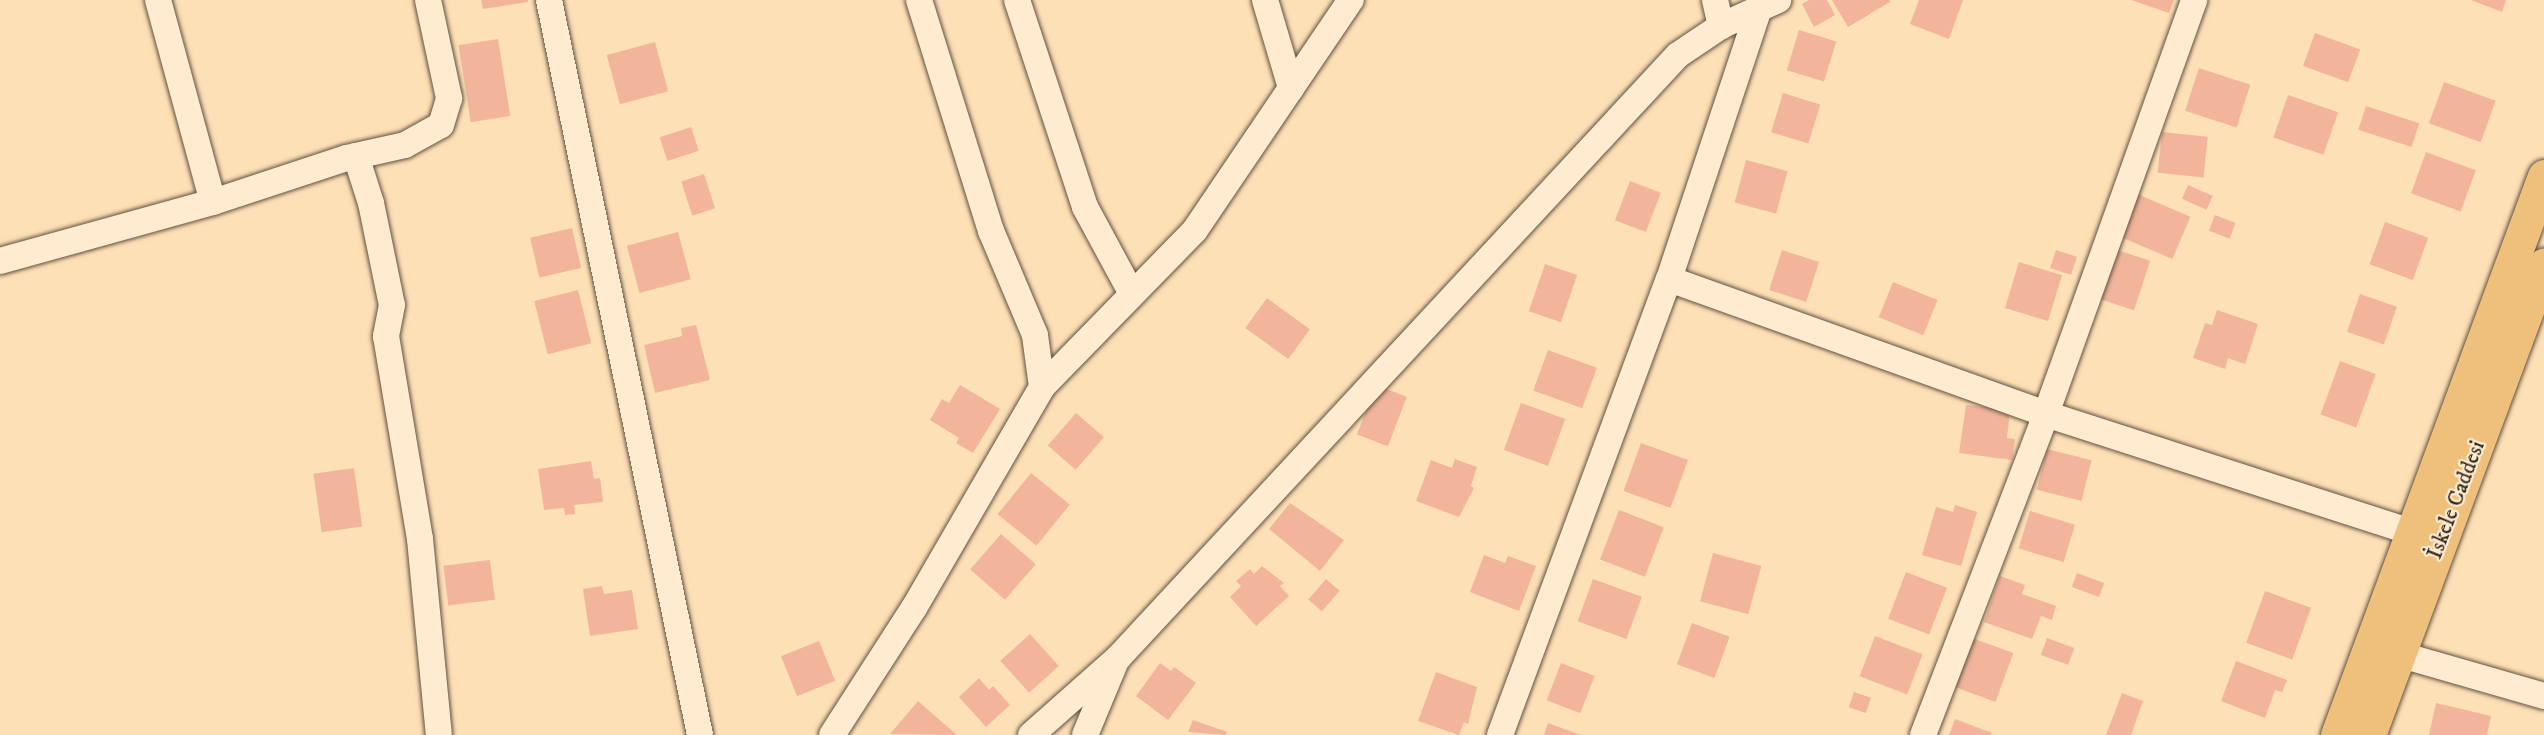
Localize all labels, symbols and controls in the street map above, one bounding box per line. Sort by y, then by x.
street label: İskele Caddesi [2421,437,2491,563]

